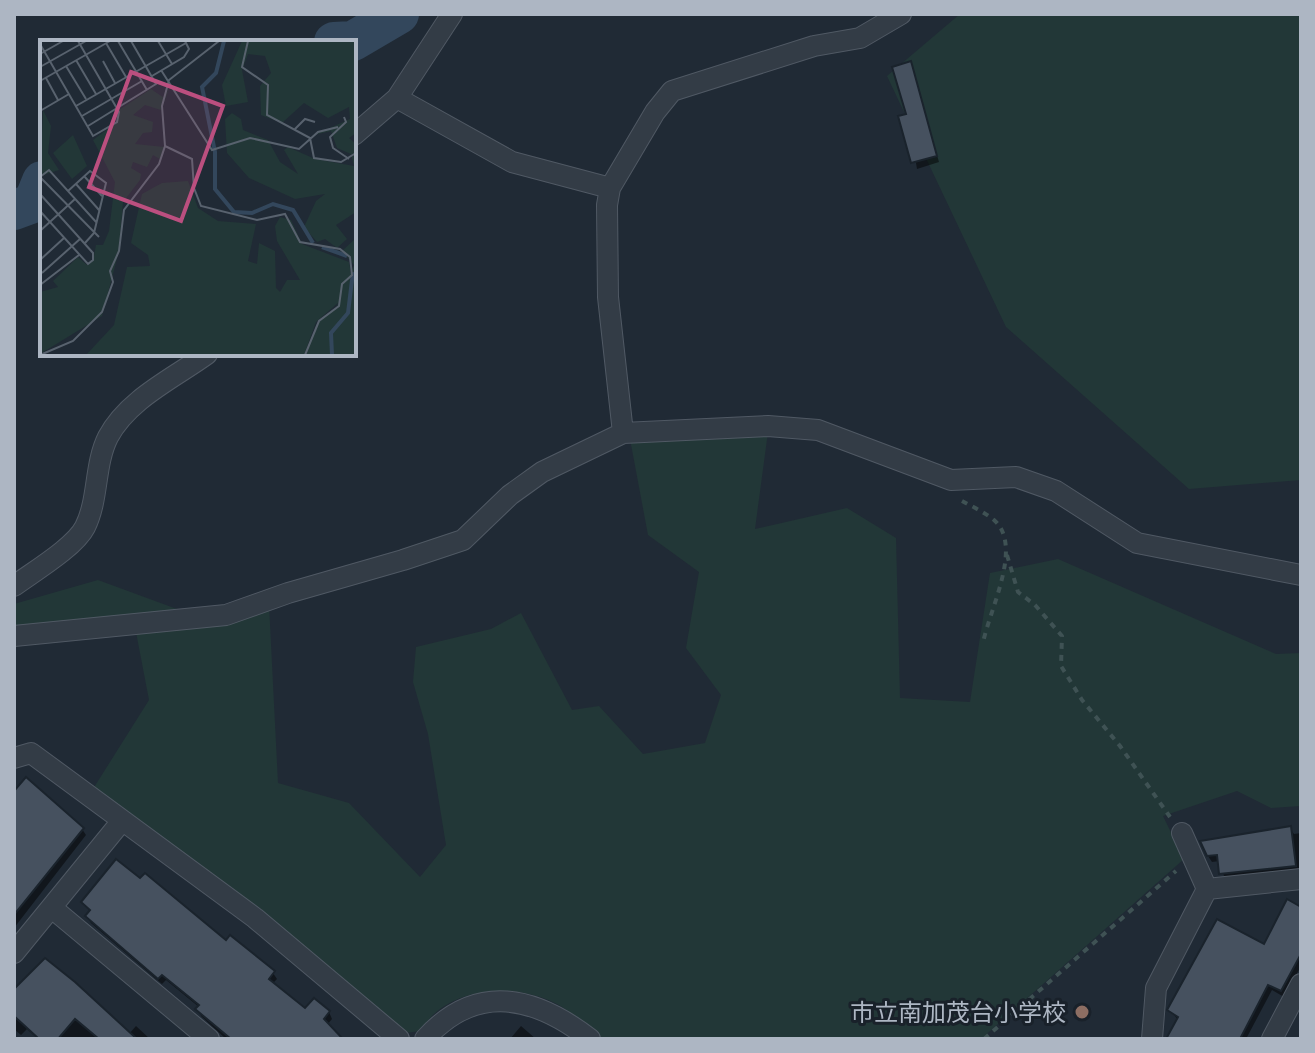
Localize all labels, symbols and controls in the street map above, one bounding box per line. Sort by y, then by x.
inset map [40,40,356,356]
place label: 市立南加茂台小学校 [850,998,1066,1026]
marker: 市立南加茂台小学校 [1073,1003,1091,1021]

